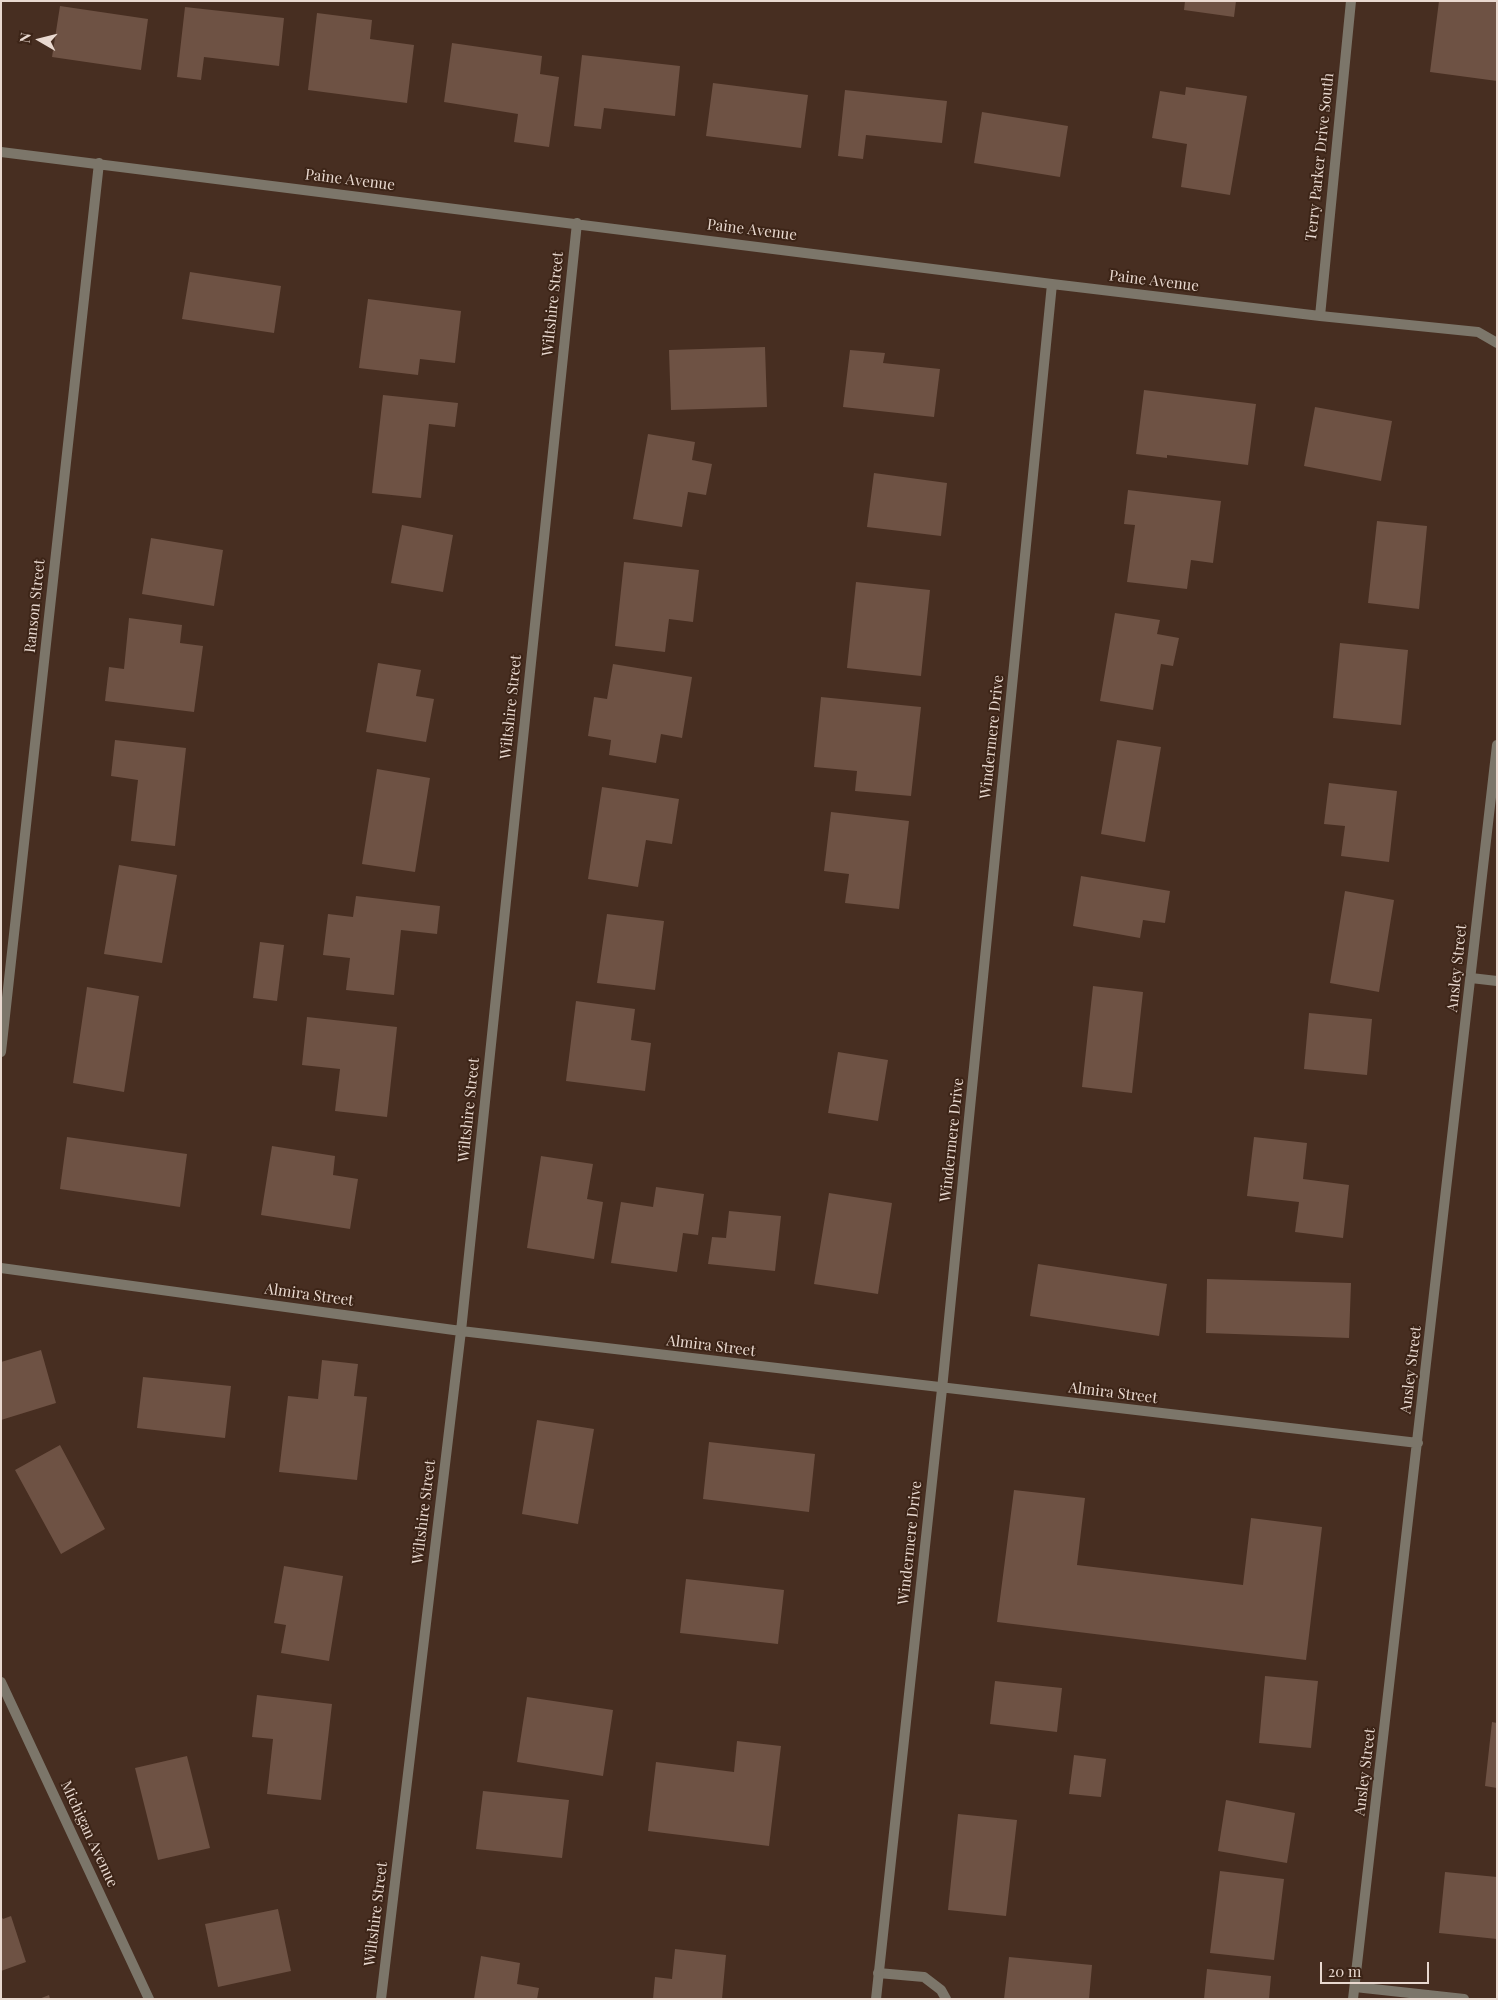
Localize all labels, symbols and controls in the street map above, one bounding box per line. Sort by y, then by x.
north arrow [15,15,65,65]
text: N [15,32,35,44]
street label: Terry Parker Drive South [1302,72,1338,242]
street label: Paine Avenue [304,166,396,194]
street label: Paine Avenue [706,216,798,244]
street label: Wiltshire Street [539,251,567,357]
street label: Paine Avenue [1108,267,1200,295]
street label: Ranson Street [21,558,49,654]
street label: Wiltshire Street [497,654,525,760]
street label: Windermere Drive [977,674,1007,800]
street label: Ansley Street [1443,923,1471,1013]
street label: Wiltshire Street [455,1057,483,1163]
street label: Windermere Drive [937,1077,967,1203]
street label: Almira Street [263,1280,355,1310]
street label: Ansley Street [1397,1325,1425,1415]
street label: Almira Street [665,1332,757,1360]
street label: Almira Street [1067,1379,1159,1407]
street label: Wiltshire Street [409,1459,439,1565]
street label: Windermere Drive [895,1480,925,1606]
street label: Ansley Street [1351,1727,1379,1817]
street label: Michigan Avenue [56,1778,122,1890]
street label: Wiltshire Street [361,1861,391,1967]
scale bar [1323,1952,1432,1984]
text: 20 m [1328,1961,1361,1981]

